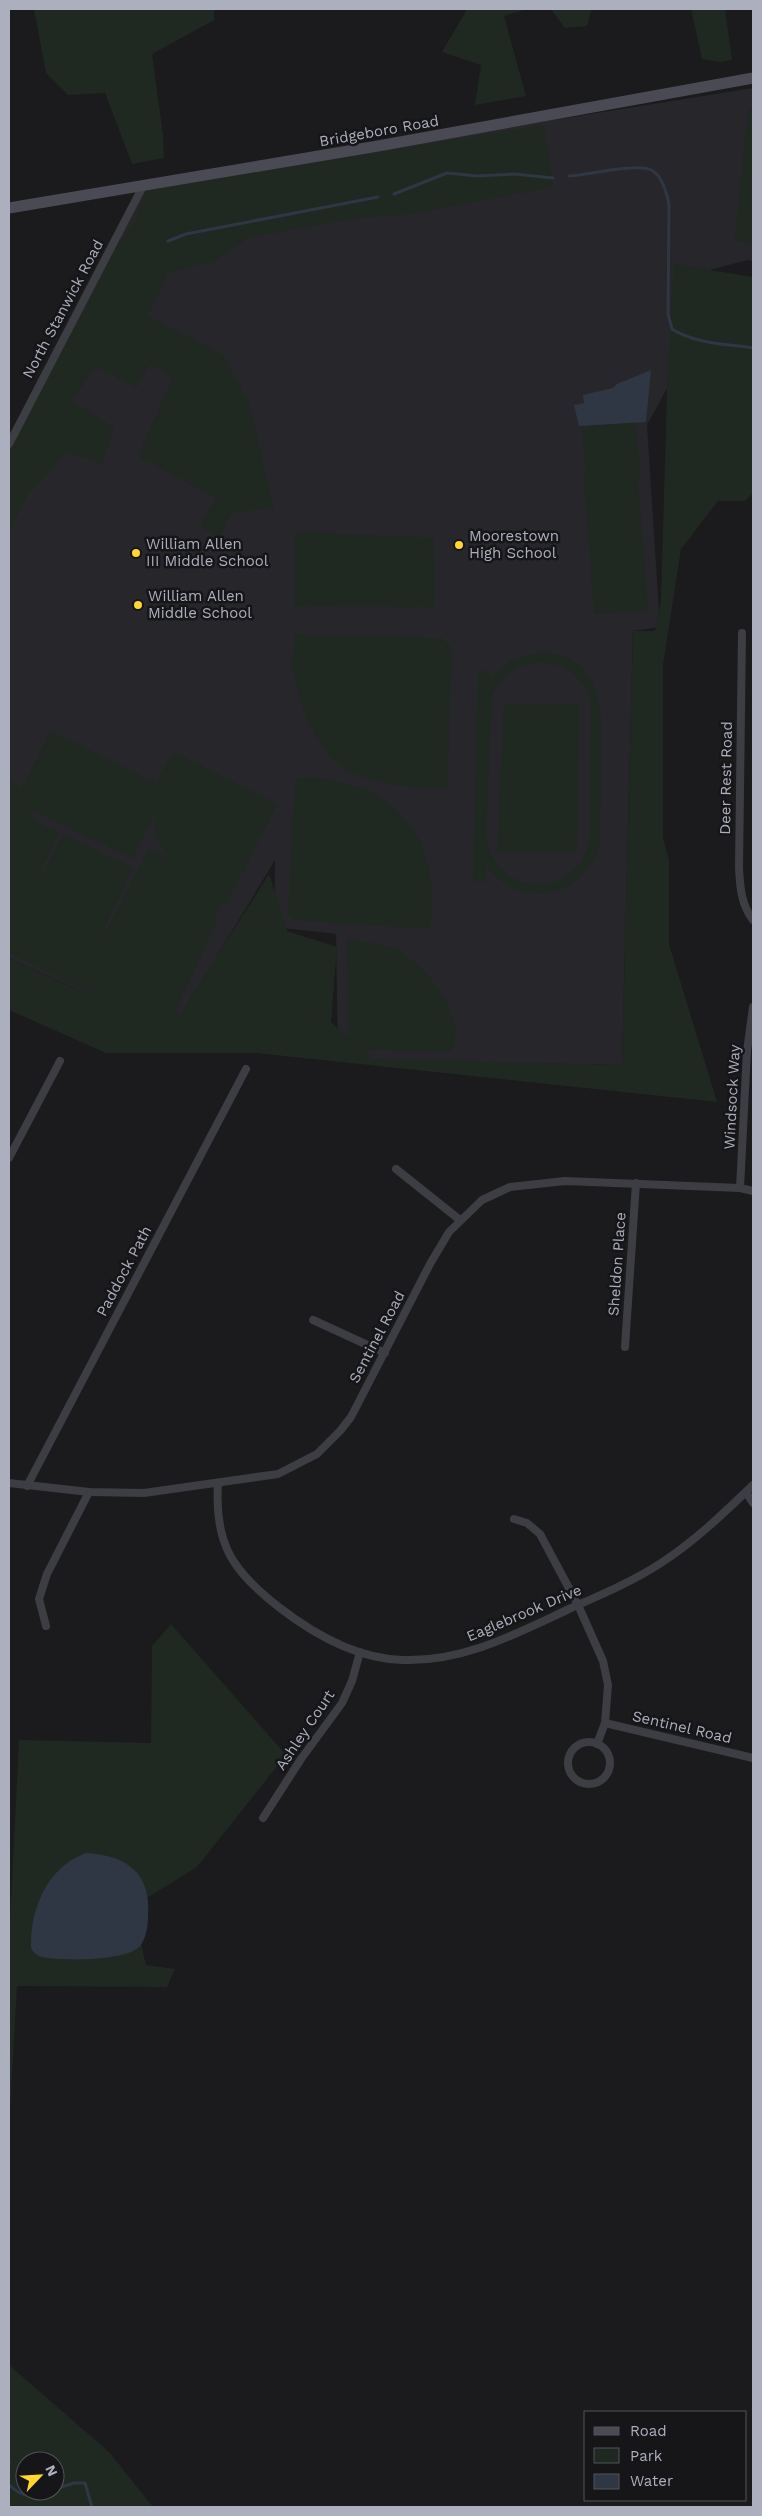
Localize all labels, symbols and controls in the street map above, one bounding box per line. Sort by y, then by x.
street label: Bridgeboro Road [318,112,440,150]
street label: North Stanwick Road [19,237,107,381]
place label: Moorestown High School [469,527,559,562]
place label: William Allen III Middle School [146,535,269,570]
marker: Moorestown High School [453,539,465,551]
marker: William Allen III Middle School [130,547,142,559]
place label: William Allen Middle School [148,587,252,622]
marker: William Allen Middle School [132,599,144,611]
street label: Deer Rest Road [716,721,736,835]
street label: Windsock Way [720,1044,744,1150]
street label: Sheldon Place [604,1211,630,1317]
street label: Paddock Path [93,1223,155,1319]
street label: Sentinel Road [345,1288,409,1386]
street label: Eaglebrook Drive [464,1581,584,1645]
street label: Ashley Court [272,1686,339,1774]
street label: Sentinel Road [631,1707,733,1747]
legend [584,2411,747,2501]
text: Road [630,2422,667,2440]
text: Park [630,2447,663,2465]
north arrow [15,2451,65,2501]
text: N [42,2462,61,2479]
text: Water [630,2472,673,2490]

